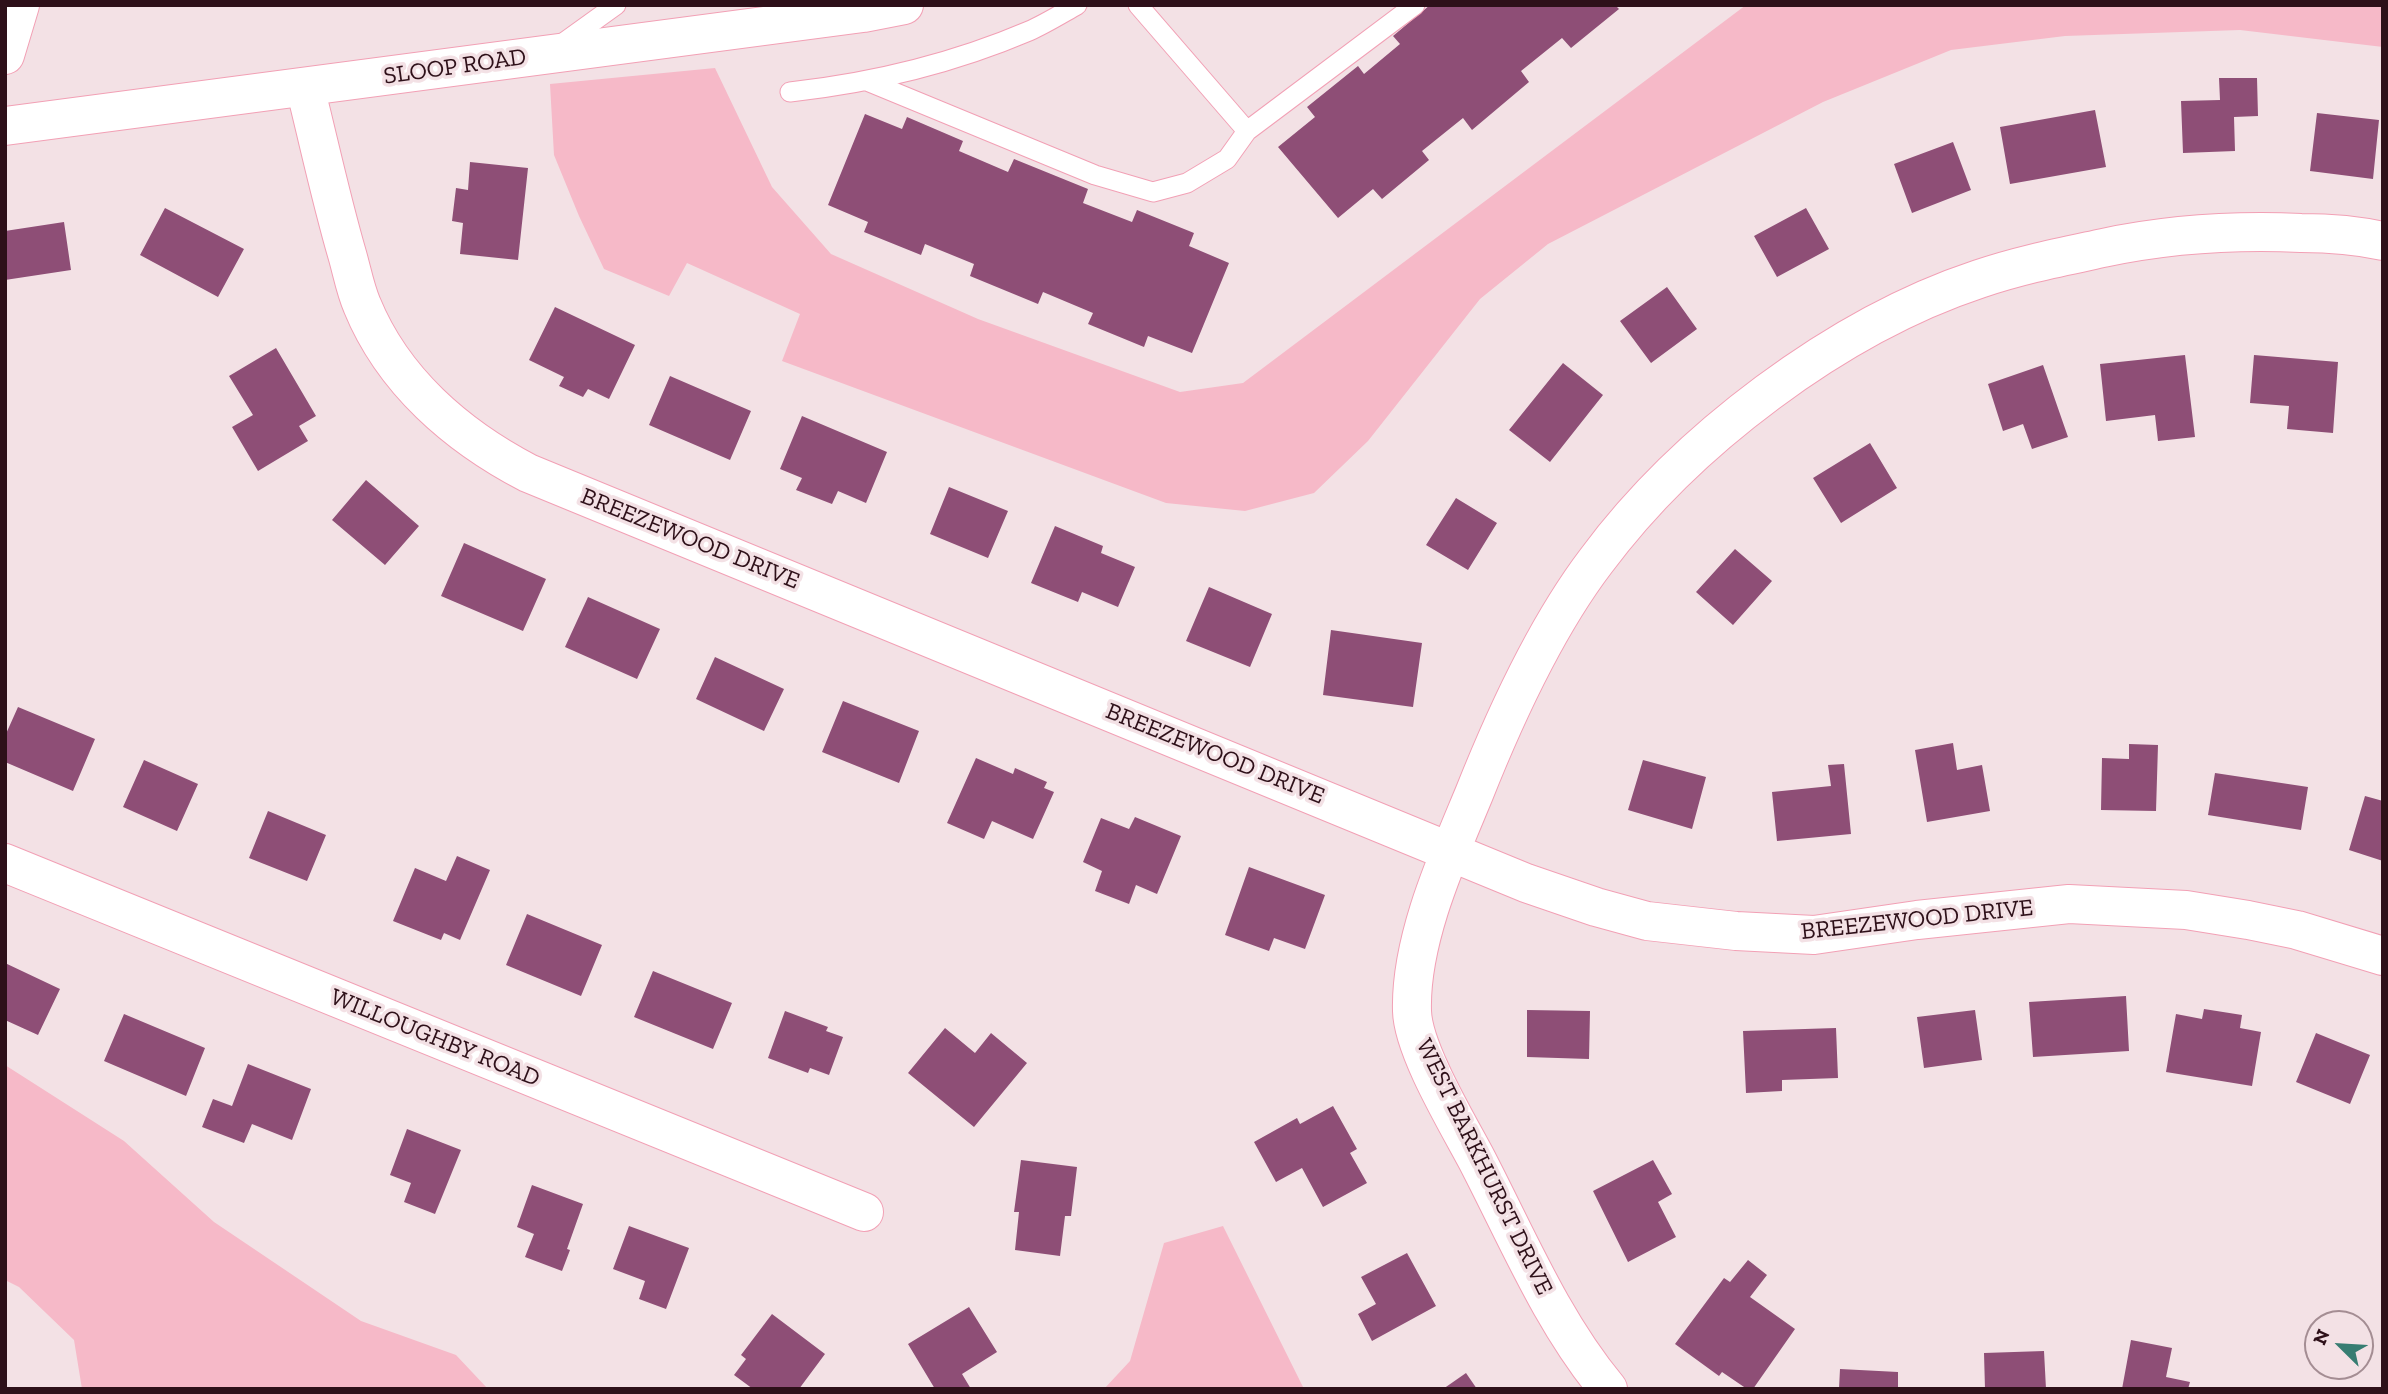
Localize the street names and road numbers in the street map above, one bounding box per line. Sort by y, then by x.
street label: SLOOP ROAD [382,43,528,91]
street label: BREEZEWOOD DRIVE [576,482,804,596]
street label: BREEZEWOOD DRIVE [1101,697,1329,811]
street label: BREEZEWOOD DRIVE [1799,893,2035,947]
street label: WILLOUGHBY ROAD [326,983,544,1093]
street label: WEST BARKHURST DRIVE [1409,1034,1559,1300]

